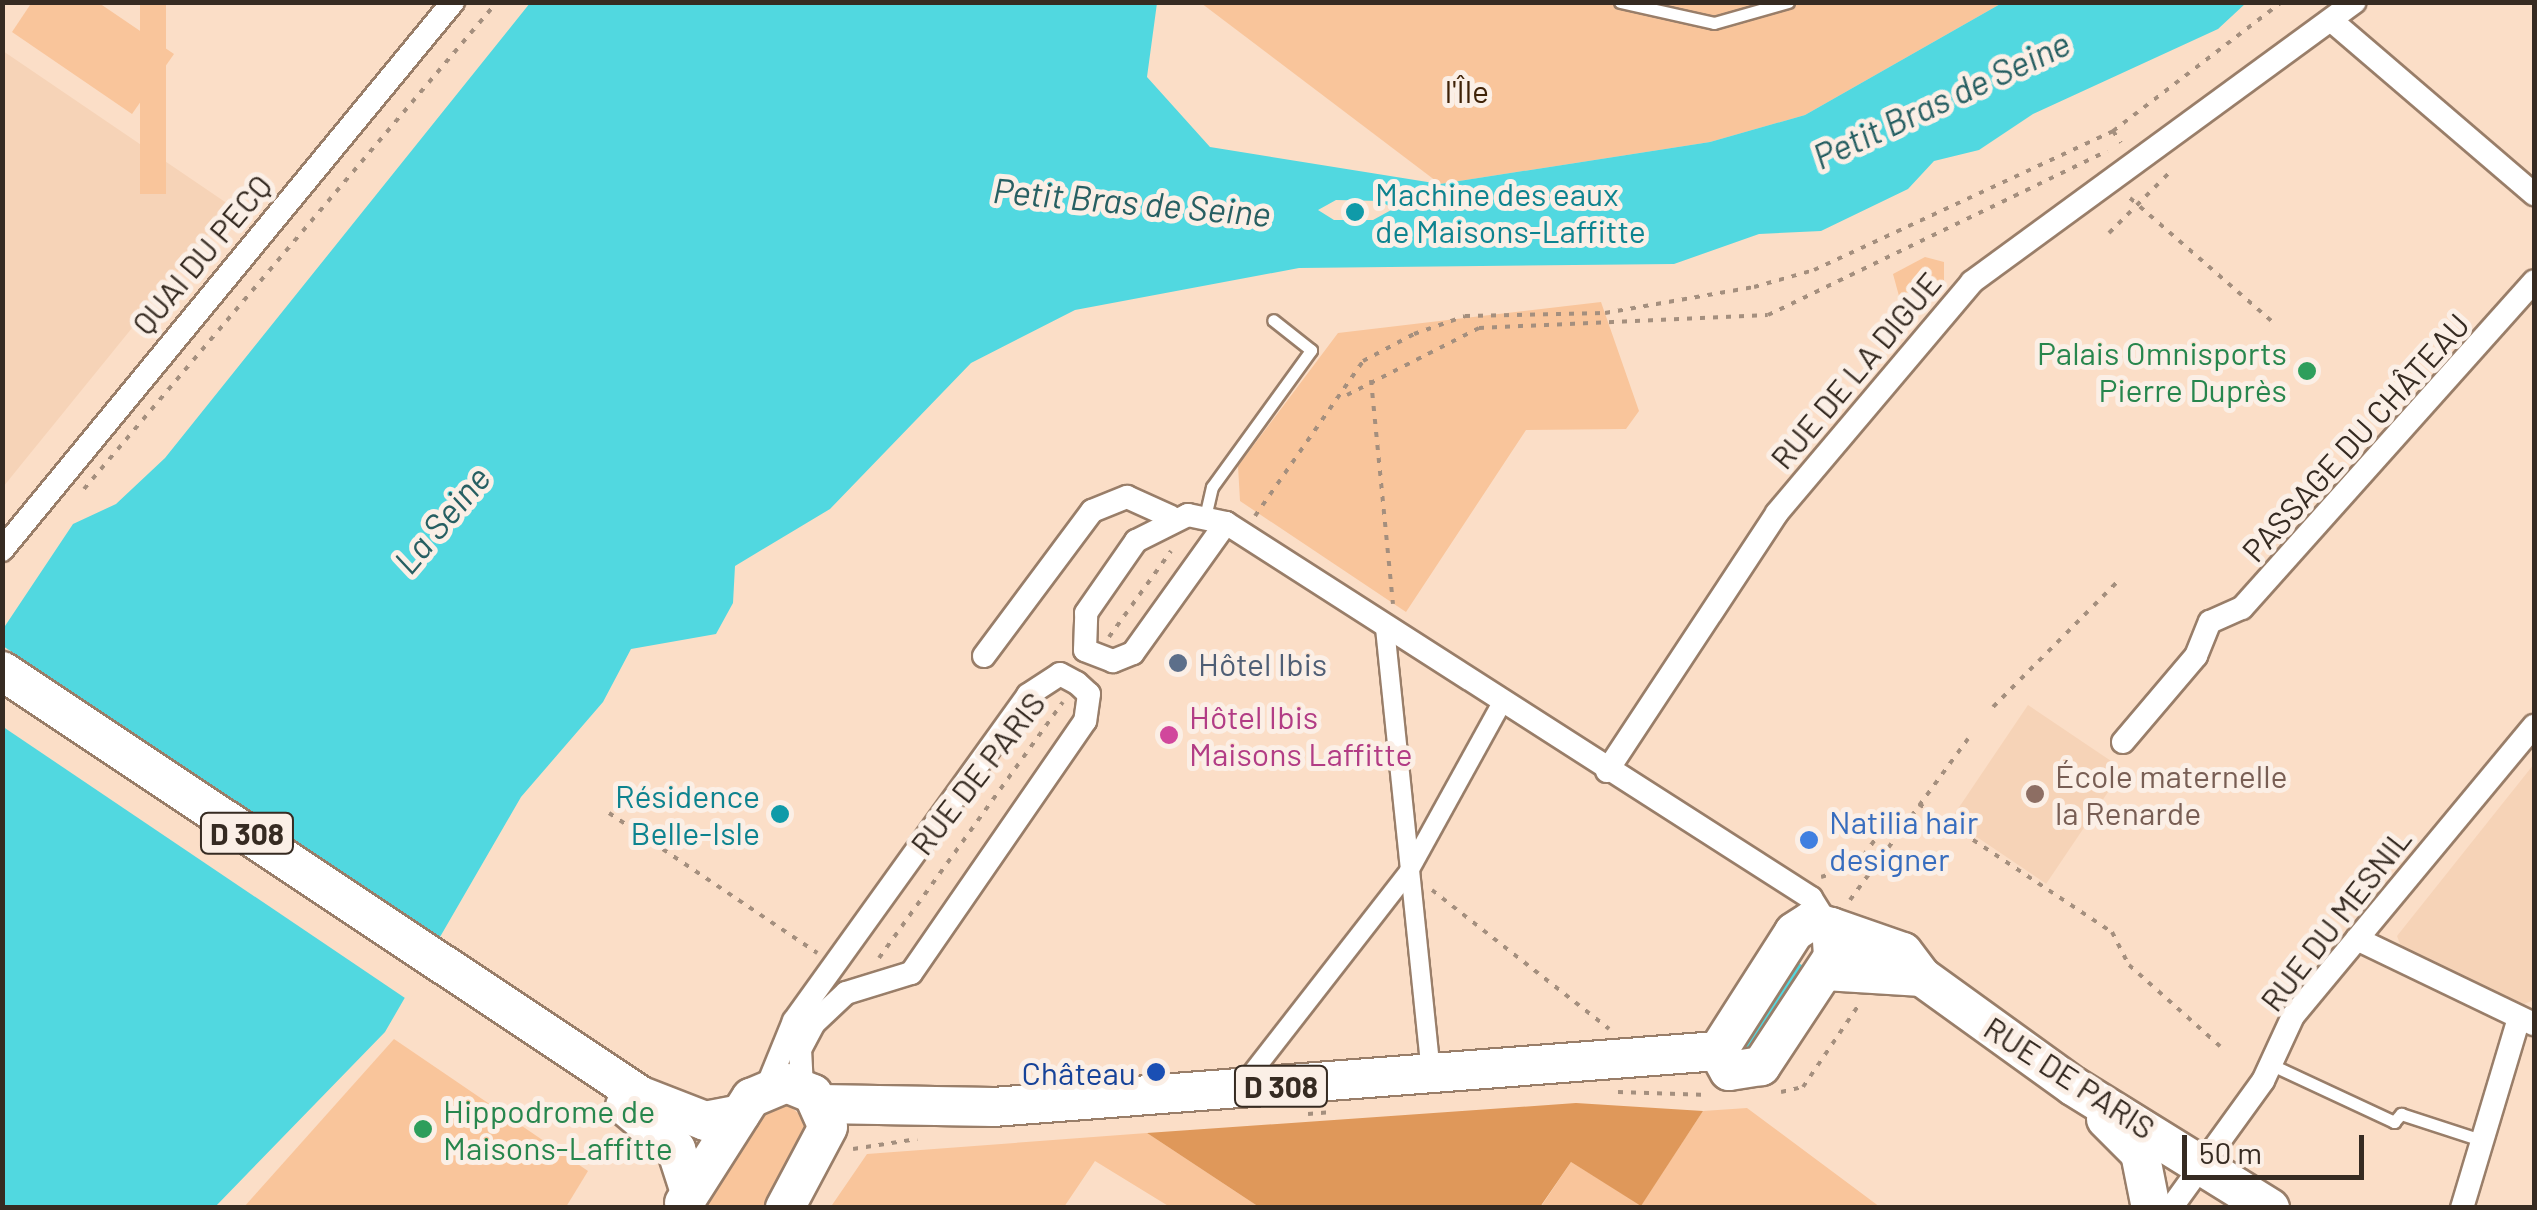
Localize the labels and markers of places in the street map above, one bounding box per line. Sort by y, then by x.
place label: Machine des eaux de Maisons-Laffitte [1375,175,1646,250]
marker: Machine des eaux de Maisons-Laffitte [1344,201,1366,223]
place label: Palais Omnisports Pierre Duprès [2037,334,2287,409]
marker: Palais Omnisports Pierre Duprès [2296,360,2318,382]
place label: Hôtel Ibis [1198,644,1327,682]
marker: Hôtel Ibis [1167,652,1189,674]
place label: Hôtel Ibis Maisons Laffitte [1189,698,1413,773]
marker: Hôtel Ibis Maisons Laffitte [1158,724,1180,746]
place label: École maternelle la Renarde [2055,757,2288,832]
place label: Résidence Belle-Isle [615,777,760,852]
marker: École maternelle la Renarde [2024,783,2046,805]
marker: Résidence Belle-Isle [769,803,791,825]
place label: Natilia hair designer [1829,803,1978,878]
marker: Natilia hair designer [1798,829,1820,851]
place label: Château [1021,1053,1136,1091]
marker: Château [1145,1061,1167,1083]
place label: Hippodrome de Maisons-Laffitte [443,1092,673,1167]
marker: Hippodrome de Maisons-Laffitte [412,1118,434,1140]

